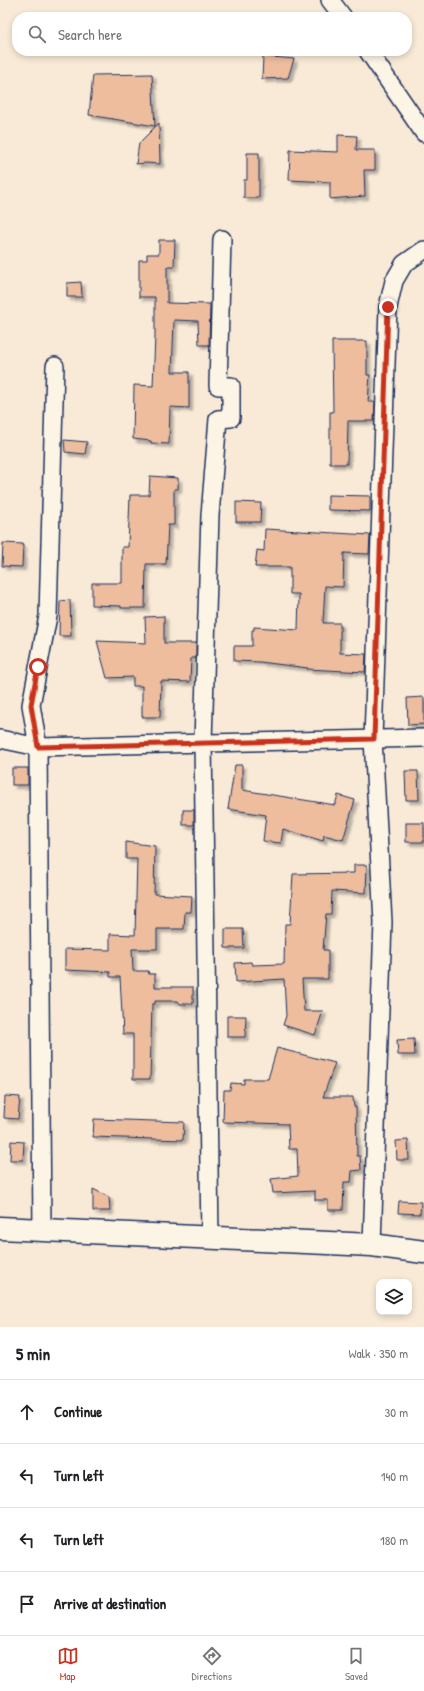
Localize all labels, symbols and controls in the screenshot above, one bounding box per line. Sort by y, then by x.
search box [12,12,412,56]
icon: search [26,23,48,45]
text: Search here [58,24,122,45]
route end [379,298,397,316]
route start [29,658,47,676]
map controls [376,1279,412,1315]
button: layers [376,1279,412,1315]
text: 5 min [16,1342,50,1365]
text: Walk · 350 m [348,1344,408,1362]
icon: ahead [16,1401,38,1423]
text: Continue [54,1401,102,1422]
text: 30 m [385,1403,408,1421]
icon: left [16,1465,38,1487]
text: Turn left [54,1465,104,1486]
text: 140 m [381,1467,408,1485]
icon: left [16,1529,38,1551]
text: Turn left [54,1529,104,1550]
text: 180 m [380,1531,408,1549]
icon: arrive [16,1593,38,1615]
text: Arrive at destination [54,1593,166,1614]
tab: Map [57,1645,79,1683]
tab: Directions [192,1645,232,1683]
tab: Saved [345,1645,367,1683]

